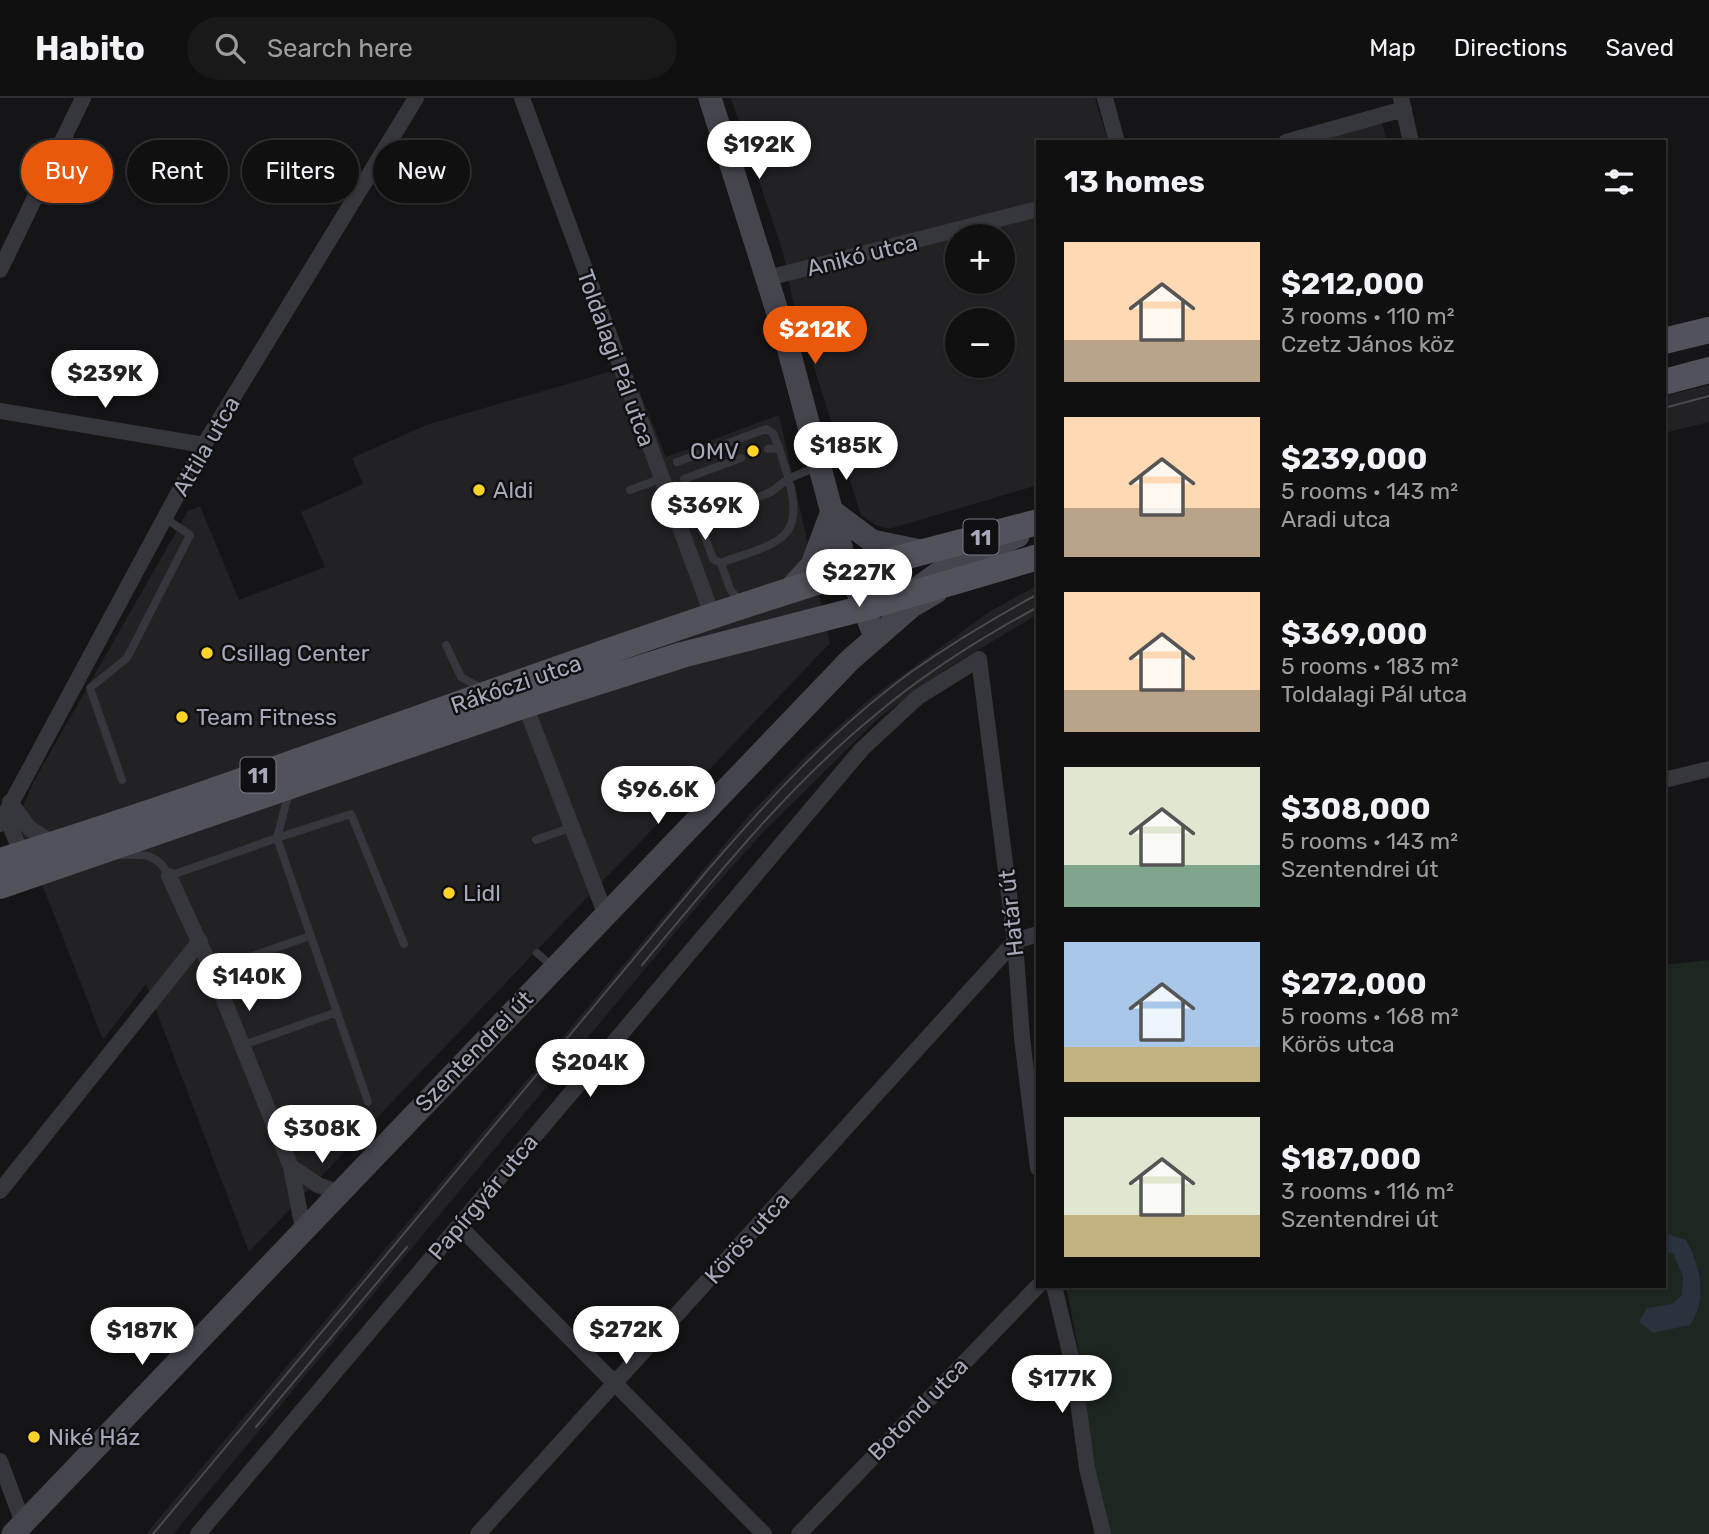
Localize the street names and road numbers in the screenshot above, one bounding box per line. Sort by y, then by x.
street label: Anikó utca [804,228,920,282]
street label: Toldalagi Pál utca [571,266,661,450]
street label: Attila utca [166,391,246,501]
road number: 11 [964,520,998,555]
street label: Rákóczi utca [447,649,585,719]
road number: 11 [240,758,276,792]
street label: Határ út [993,868,1029,958]
street label: Szentendrei út [409,985,539,1117]
street label: Papírgyár utca [422,1128,544,1266]
street label: Körös utca [699,1186,795,1290]
street label: Botond utca [862,1352,974,1466]

